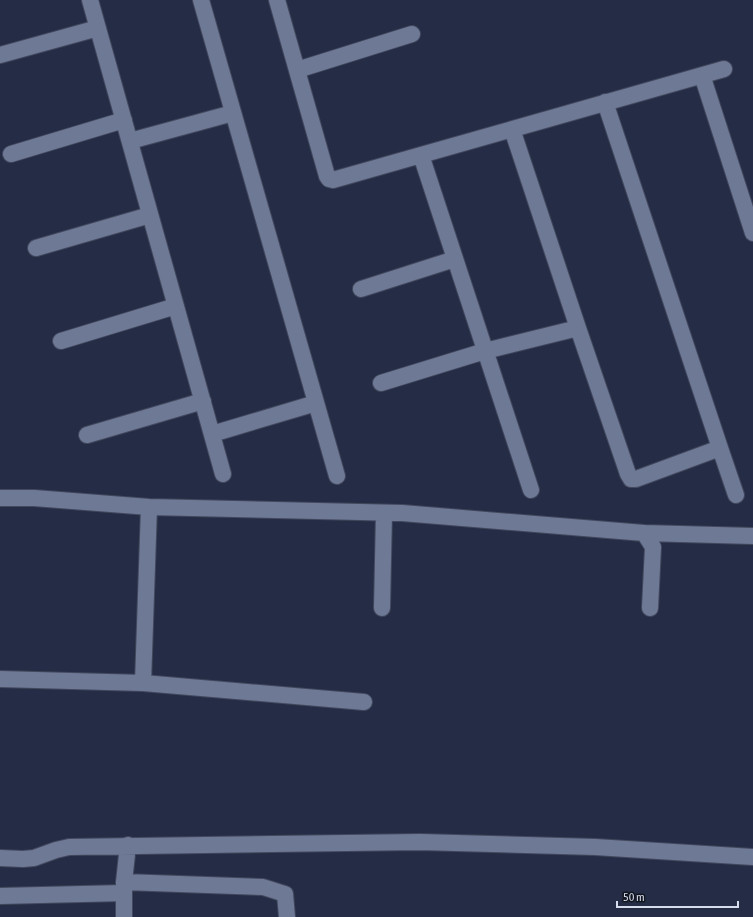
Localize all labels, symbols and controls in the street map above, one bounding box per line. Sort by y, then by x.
scale bar [617,883,738,909]
text: 50 m [623,890,645,904]

